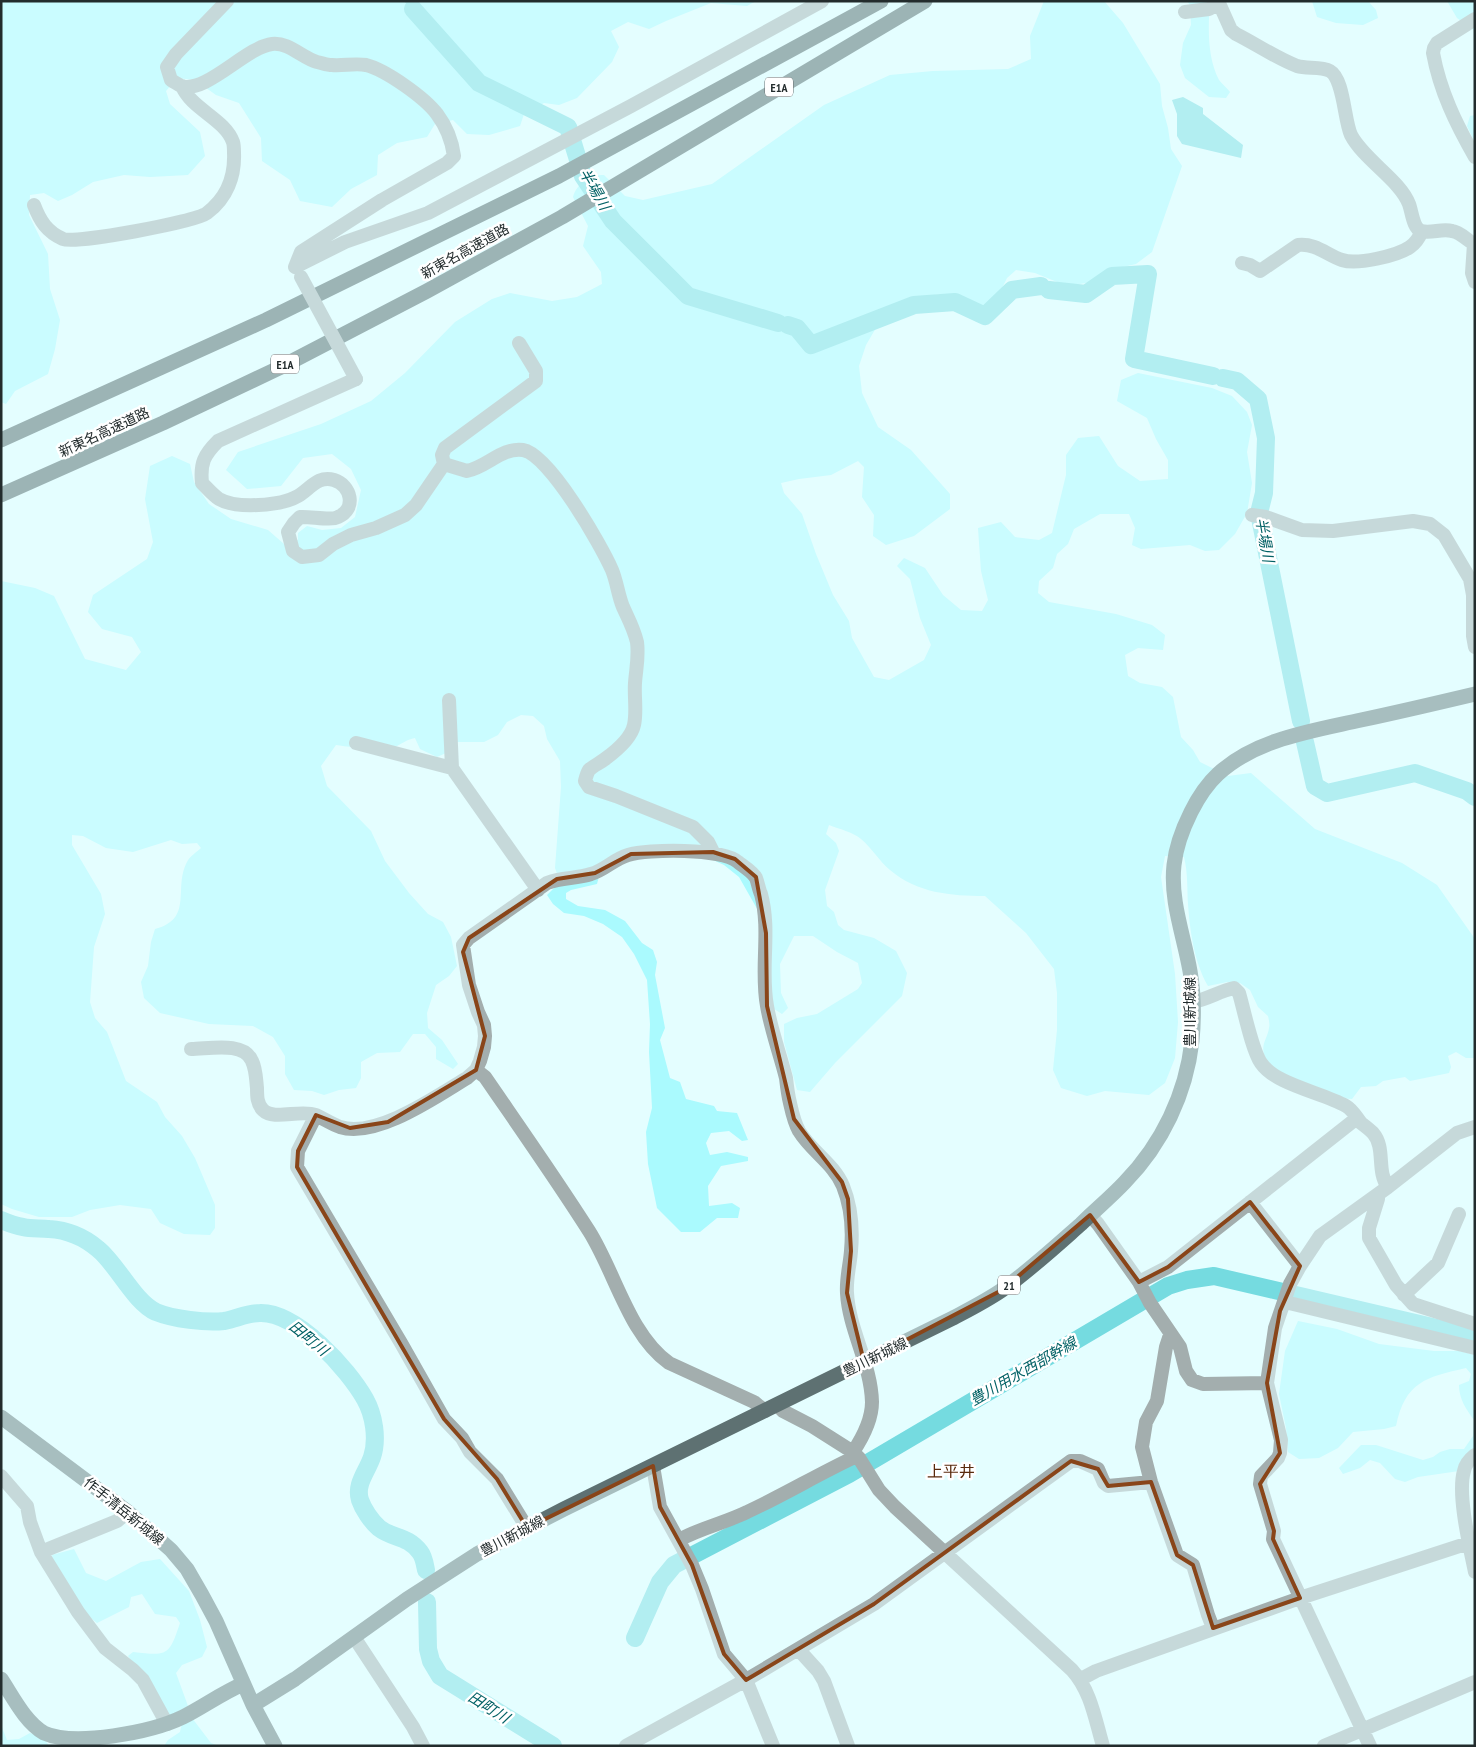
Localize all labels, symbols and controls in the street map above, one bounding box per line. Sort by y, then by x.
road number: E1A [765,77,793,96]
water label: 半場川 [576,165,615,215]
street label: 新東名高速道路 [418,219,512,283]
road number: E1A [271,354,299,374]
street label: 新東名高速道路 [56,403,152,461]
water label: 半場川 [1252,516,1279,566]
street label: 豊川新城線 [1181,977,1199,1047]
road number: 21 [998,1276,1020,1294]
water label: 田町川 [286,1316,334,1361]
water label: 豊川用水西部幹線 [966,1332,1081,1409]
street label: 豊川新城線 [840,1334,910,1380]
district label: 上平井 [927,1461,975,1481]
street label: 作手清岳新城線 [80,1473,168,1549]
street label: 豊川新城線 [477,1512,547,1560]
water label: 田町川 [465,1687,515,1728]

